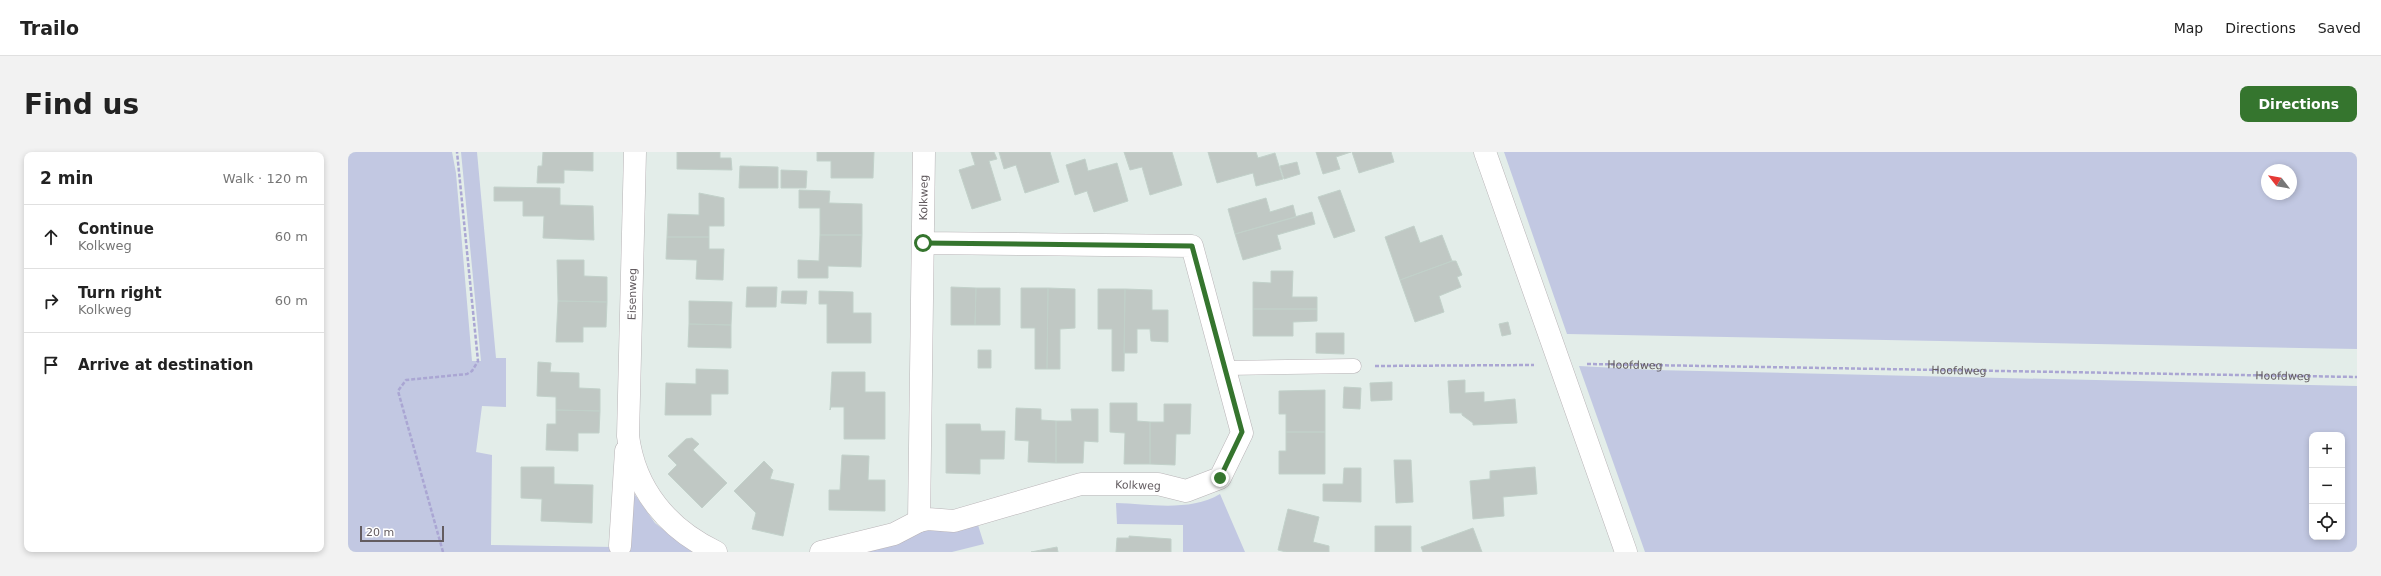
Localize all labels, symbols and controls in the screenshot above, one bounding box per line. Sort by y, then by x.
text: Trailo [20,17,79,39]
text: Map [2174,20,2203,36]
text: Directions [2225,20,2296,36]
text: Saved [2318,20,2361,36]
button: Directions [2240,86,2357,122]
text: Find us [24,88,139,121]
north arrow [2261,164,2297,200]
text: 2 min [40,168,93,188]
text: Walk · 120 m [223,171,308,186]
street label: Kolkweg [917,175,931,220]
text: Continue [78,220,154,238]
icon: ahead [40,226,62,248]
text: 60 m [275,229,308,244]
route start [914,234,932,252]
text: Kolkweg [78,238,132,253]
street label: Eisenweg [626,268,639,320]
text: Turn right [78,284,162,302]
icon: right [40,290,62,312]
text: 60 m [275,293,308,308]
text: Kolkweg [78,302,132,317]
icon: arrive [40,354,62,376]
text: Arrive at destination [78,356,253,374]
street label: Hoofdweg [1607,358,1663,372]
street label: Hoofdweg [1931,364,1987,378]
street label: Hoofdweg [2255,369,2311,383]
map controls [2309,432,2345,540]
button: + [2309,432,2345,468]
button: − [2309,468,2345,504]
route end [1211,469,1229,487]
street label: Kolkweg [1115,478,1161,493]
button: locate [2309,504,2345,540]
scale bar [360,524,444,543]
text: 20 m [366,526,394,539]

